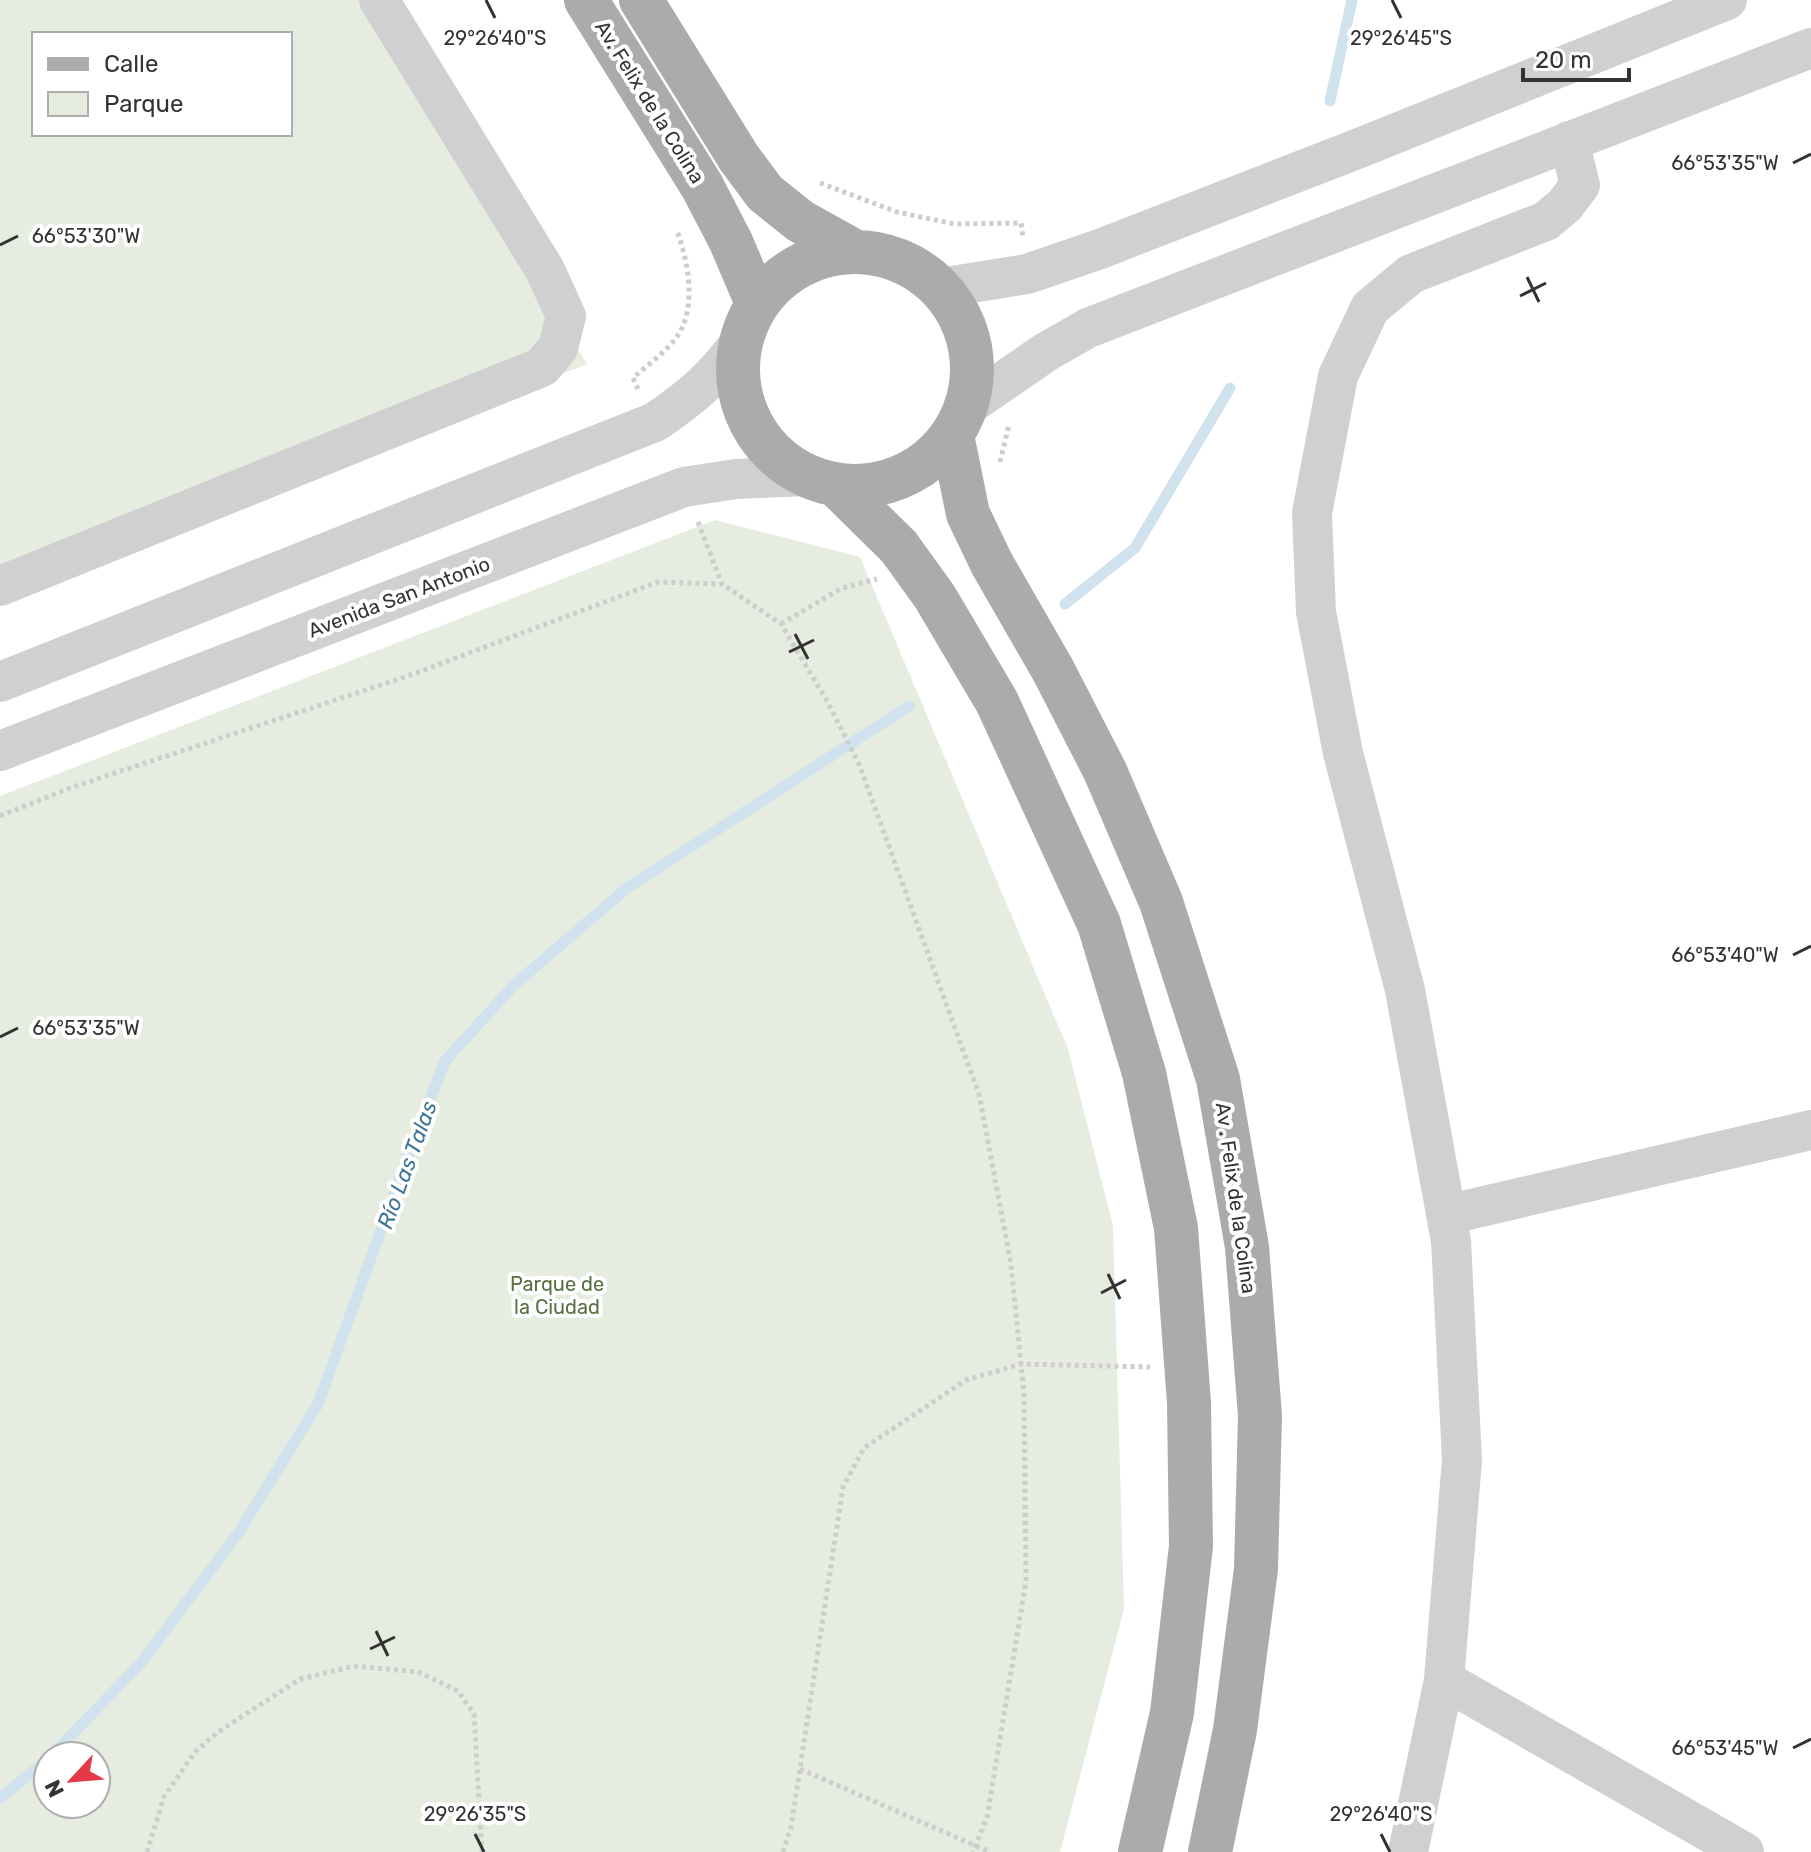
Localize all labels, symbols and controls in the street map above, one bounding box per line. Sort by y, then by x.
street label: Av. Felix de la Colina [590,16,710,188]
text: 29°26'40"S [444,26,546,50]
text: 29°26'45"S [1350,26,1452,50]
legend [32,32,292,136]
scale bar [1523,32,1629,82]
text: 20 m [1535,46,1592,74]
text: Calle [104,50,158,78]
text: Parque [104,90,183,118]
text: 66°53'35"W [1671,151,1779,175]
text: 66°53'30"W [32,224,140,248]
street label: Avenida San Antonio [305,551,493,643]
text: 66°53'40"W [1671,943,1779,967]
text: 66°53'35"W [32,1016,140,1040]
water label: Río Las Talas [371,1097,443,1233]
street label: Av . Felix de la Colina [1211,1101,1261,1295]
park label: Parque de la Ciudad [510,1272,604,1319]
text: 66°53'45"W [1672,1736,1778,1760]
north arrow [32,1740,112,1820]
text: N [39,1776,70,1802]
text: 29°26'35"S [424,1802,526,1826]
text: 29°26'40"S [1330,1802,1432,1826]

